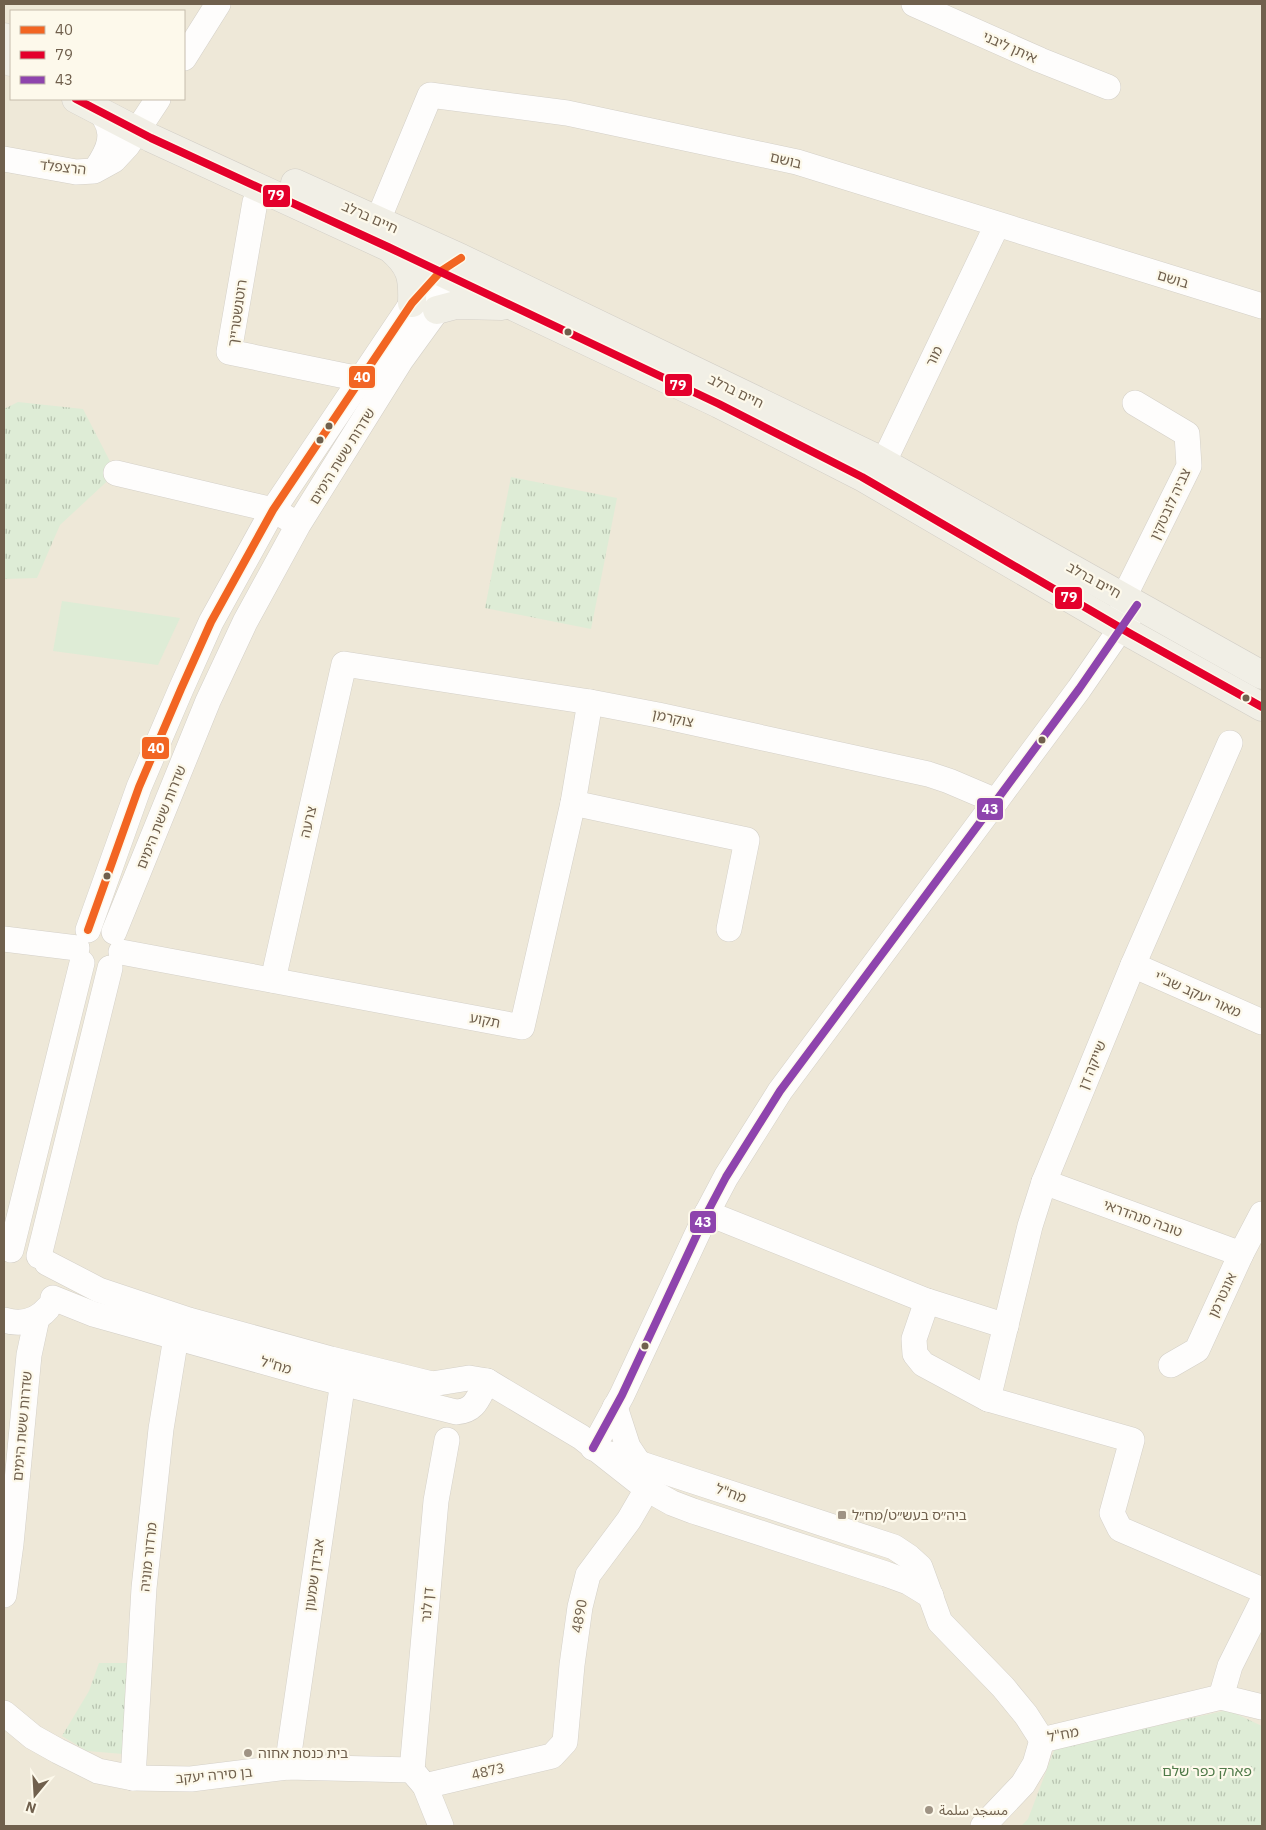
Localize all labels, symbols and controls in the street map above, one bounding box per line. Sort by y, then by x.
legend [10,10,185,100]
text: 40 [55,20,73,39]
street label: איתן ליבני [980,27,1040,67]
text: 79 [55,45,73,64]
text: 43 [55,70,73,89]
street label: בושם [768,148,804,172]
street label: הרצפלד [39,156,87,178]
line badge: 79 [262,184,291,208]
text: 79 [268,186,284,204]
street label: חיים ברלב [339,197,401,237]
street label: בושם [1155,266,1191,292]
street label: רוטנשטרייך [223,278,251,348]
unlabelled marker [563,327,573,337]
street label: מור [921,343,947,369]
line badge: 40 [348,365,376,389]
text: 40 [354,368,370,386]
street label: חיים ברלב [705,370,767,412]
line badge: 79 [664,373,693,397]
text: 79 [670,376,686,394]
street label: שדרות ששת הימים [305,404,379,508]
unlabelled marker [324,421,334,431]
unlabelled marker [315,435,325,445]
street label: צביה לובטקין [1146,465,1195,543]
street label: חיים ברלב [1064,558,1124,602]
line badge: 79 [1054,586,1083,610]
text: 79 [1061,588,1077,606]
unlabelled marker [1241,693,1251,703]
street label: צוקרמן [651,705,696,731]
unlabelled marker [1037,735,1047,745]
line badge: 40 [141,736,170,760]
text: 40 [148,739,164,757]
street label: שדרות ששת הימים [132,762,190,872]
line badge: 43 [976,797,1004,821]
text: 43 [982,800,998,818]
street label: צרעה [296,804,320,840]
unlabelled marker [102,871,112,881]
street label: מאור יעקב שב"י [1152,967,1244,1021]
street label: תקוע [468,1008,502,1032]
street label: שייקה דן [1074,1038,1110,1092]
street label: טובה סנהדראי [1101,1195,1185,1241]
line badge: 43 [689,1210,717,1234]
text: 43 [695,1213,711,1231]
street label: אונטרמן [1204,1269,1240,1321]
unlabelled marker [640,1341,650,1351]
street label: מח"ל [258,1352,294,1378]
street label: שדרות ששת הימים [8,1370,36,1482]
street label: מח"ל [713,1479,749,1507]
place label: ביה״ס בעש״ט/מח״ל [852,1506,967,1524]
marker: ביה״ס בעש״ט/מח״ל [836,1509,848,1521]
street label: מרדור מוניה [135,1521,161,1593]
street label: אבידן שמעון [300,1537,328,1612]
street label: דן לנר [416,1586,438,1623]
street label: 4890 [567,1598,591,1634]
street label: מח"ל [1046,1722,1080,1746]
place label: בית כנסת אחוה [258,1744,348,1762]
marker: בית כנסת אחוה [242,1747,254,1759]
street label: 4873 [470,1758,506,1784]
park label: פארק כפר שלם [1162,1762,1252,1780]
street label: בן סירה יעקב [175,1763,253,1787]
north arrow [10,1770,60,1820]
text: N [23,1797,39,1817]
place label: مسجد سلمة [939,1801,1008,1819]
marker: مسجد سلمة [923,1804,935,1816]

